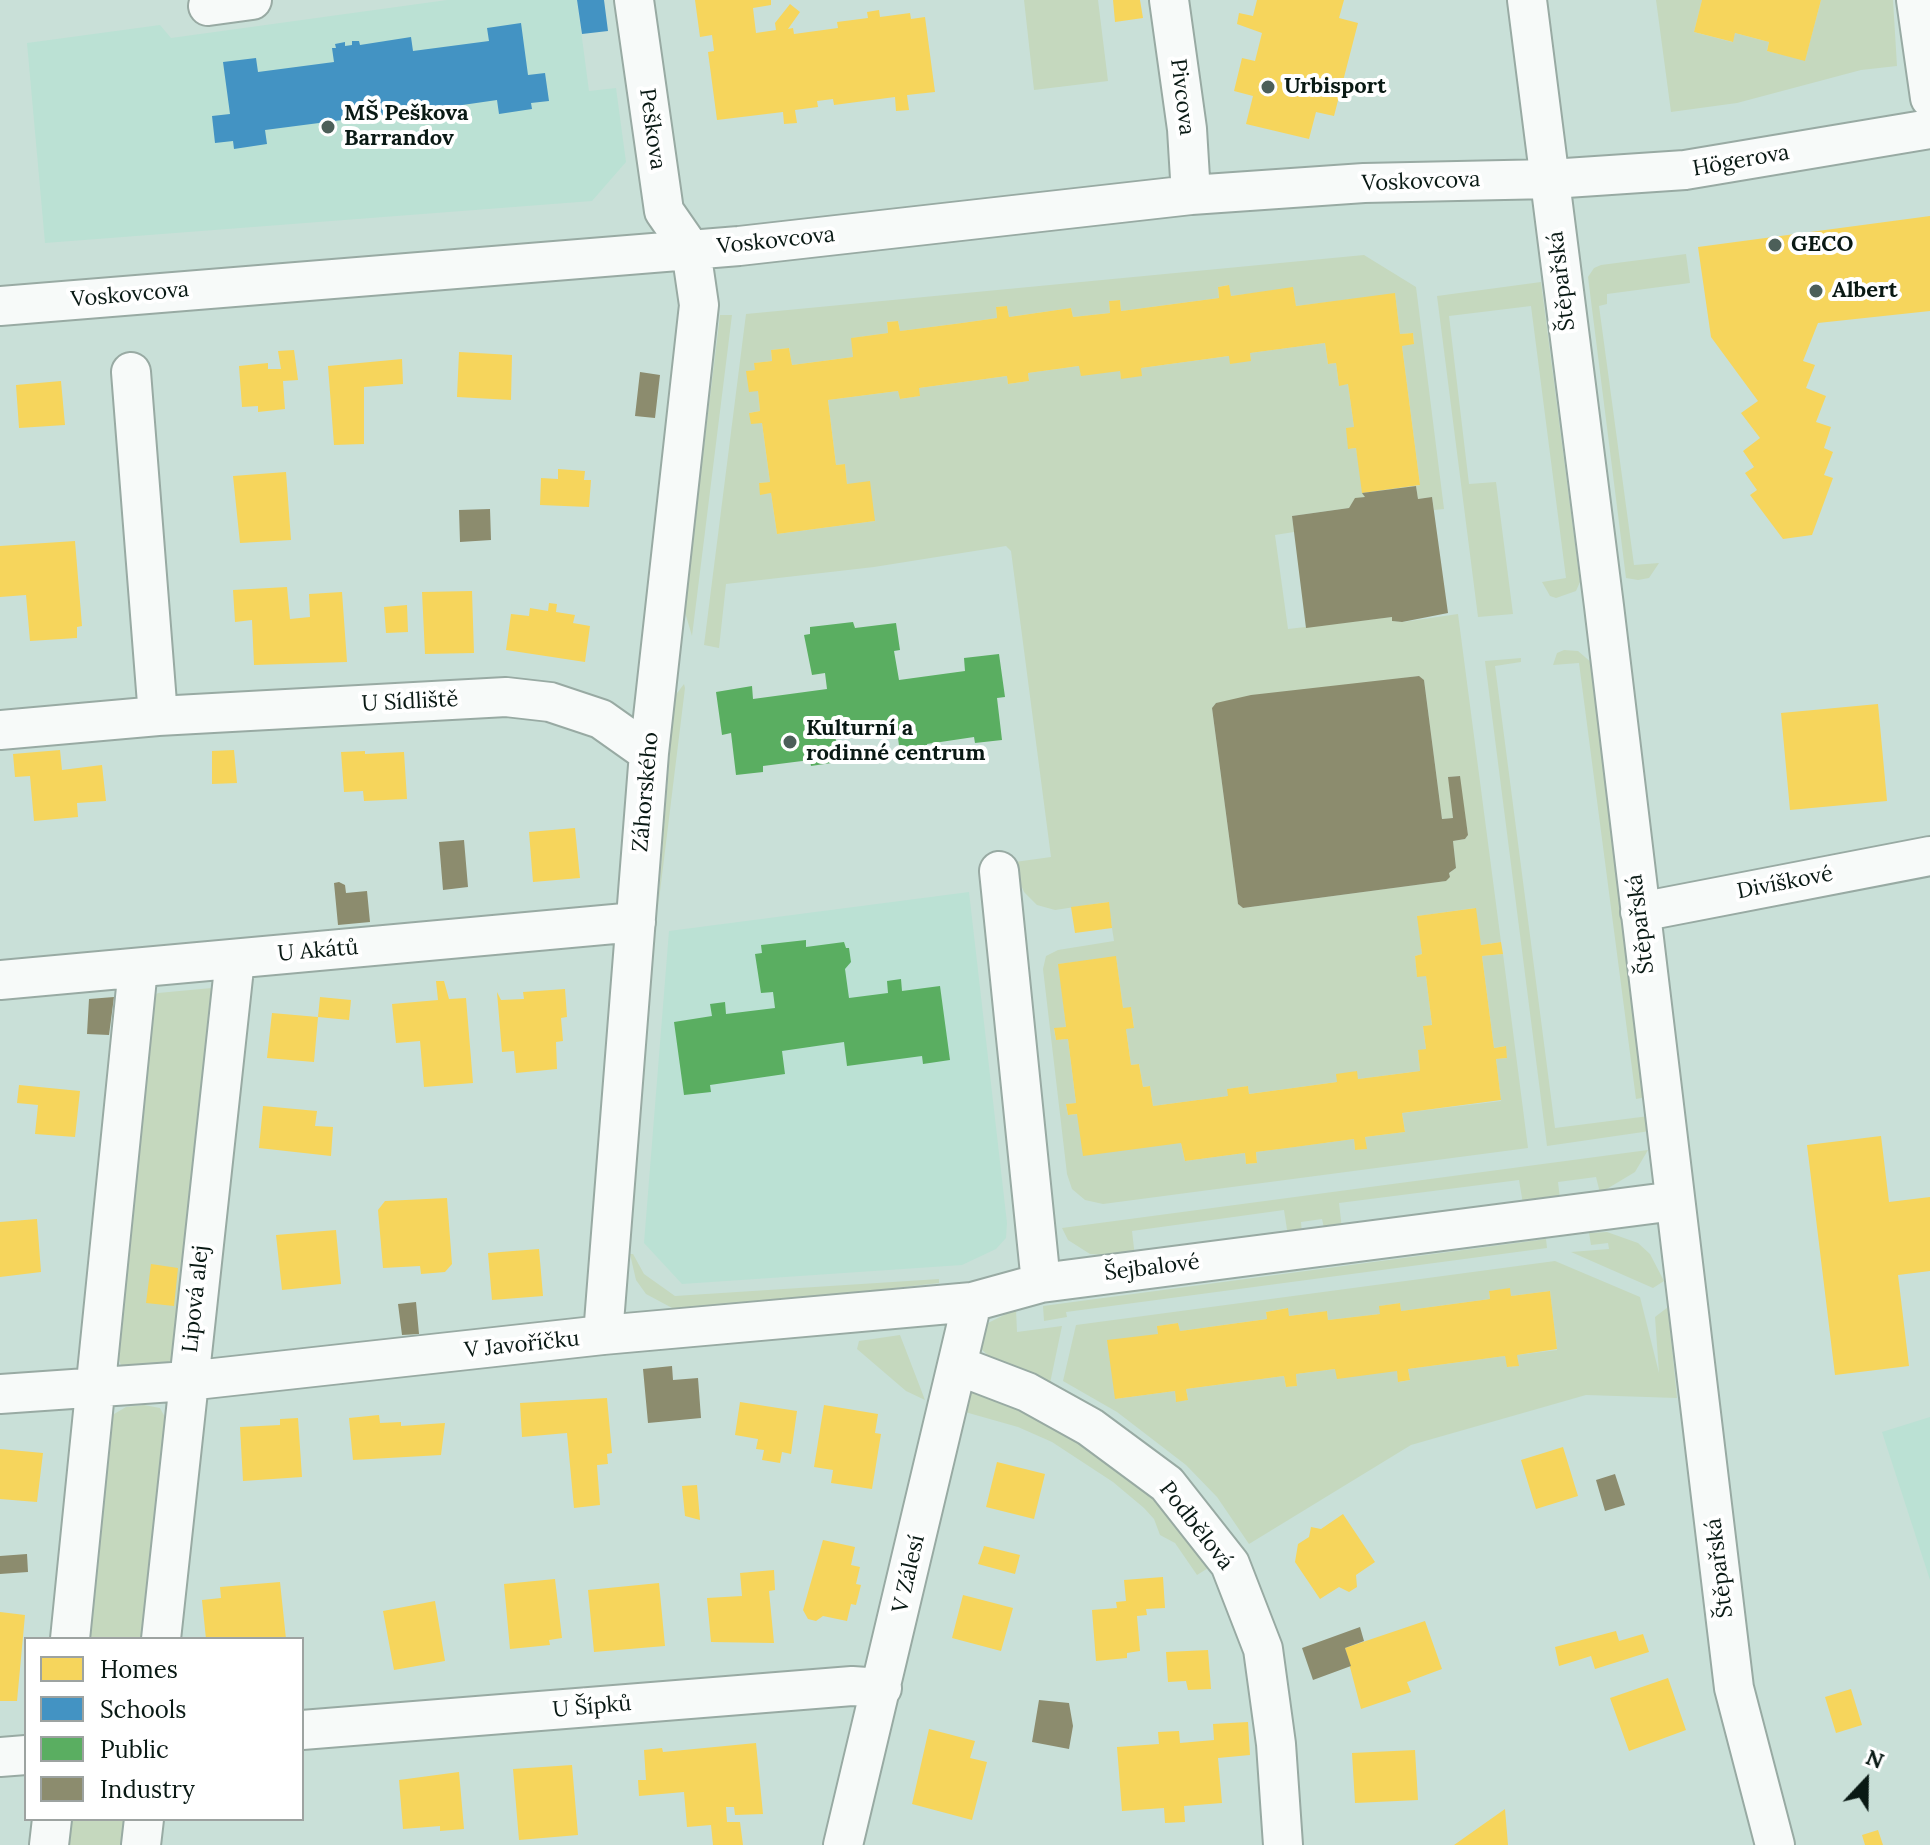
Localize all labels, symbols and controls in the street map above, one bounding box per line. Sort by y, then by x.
street label: Pivcova [1164,57,1200,137]
place label: Urbisport [1284,74,1386,100]
marker: Urbisport [1259,78,1277,96]
street label: Peškova [633,87,671,171]
place label: MŠ Peškova Barrandov [344,101,469,152]
marker: MŠ Peškova Barrandov [319,118,337,136]
street label: Högerova [1691,140,1791,182]
street label: Voskovcova [1361,167,1481,197]
street label: Voskovcova [716,222,836,260]
street label: Štěpařská [1543,230,1581,332]
place label: GECO [1791,232,1853,258]
marker: GECO [1766,236,1784,254]
street label: Voskovcova [70,277,190,313]
place label: Albert [1832,278,1898,304]
marker: Albert [1807,282,1825,300]
street label: U Sídliště [361,686,459,718]
place label: Kulturní a rodinné centrum [806,716,985,768]
street label: Záhorského [628,731,664,853]
marker: Kulturní a rodinné centrum [781,733,799,751]
street label: Divíškové [1735,861,1835,905]
street label: Štěpařská [1622,873,1660,975]
street label: U Akátů [277,934,359,968]
street label: Lipová alej [177,1244,215,1354]
street label: Šejbalové [1103,1249,1201,1287]
street label: V Javoříčku [463,1326,581,1364]
street label: Podbělová [1153,1477,1239,1575]
street label: Štěpařská [1701,1517,1739,1619]
street label: V Zálesí [887,1532,931,1616]
legend [24,1637,304,1821]
text: Homes [100,1654,178,1685]
street label: U Šípků [552,1690,632,1724]
text: Schools [100,1694,186,1725]
text: Public [100,1734,169,1765]
north arrow [1826,1741,1906,1821]
text: N [1862,1743,1888,1775]
text: Industry [100,1774,195,1805]

